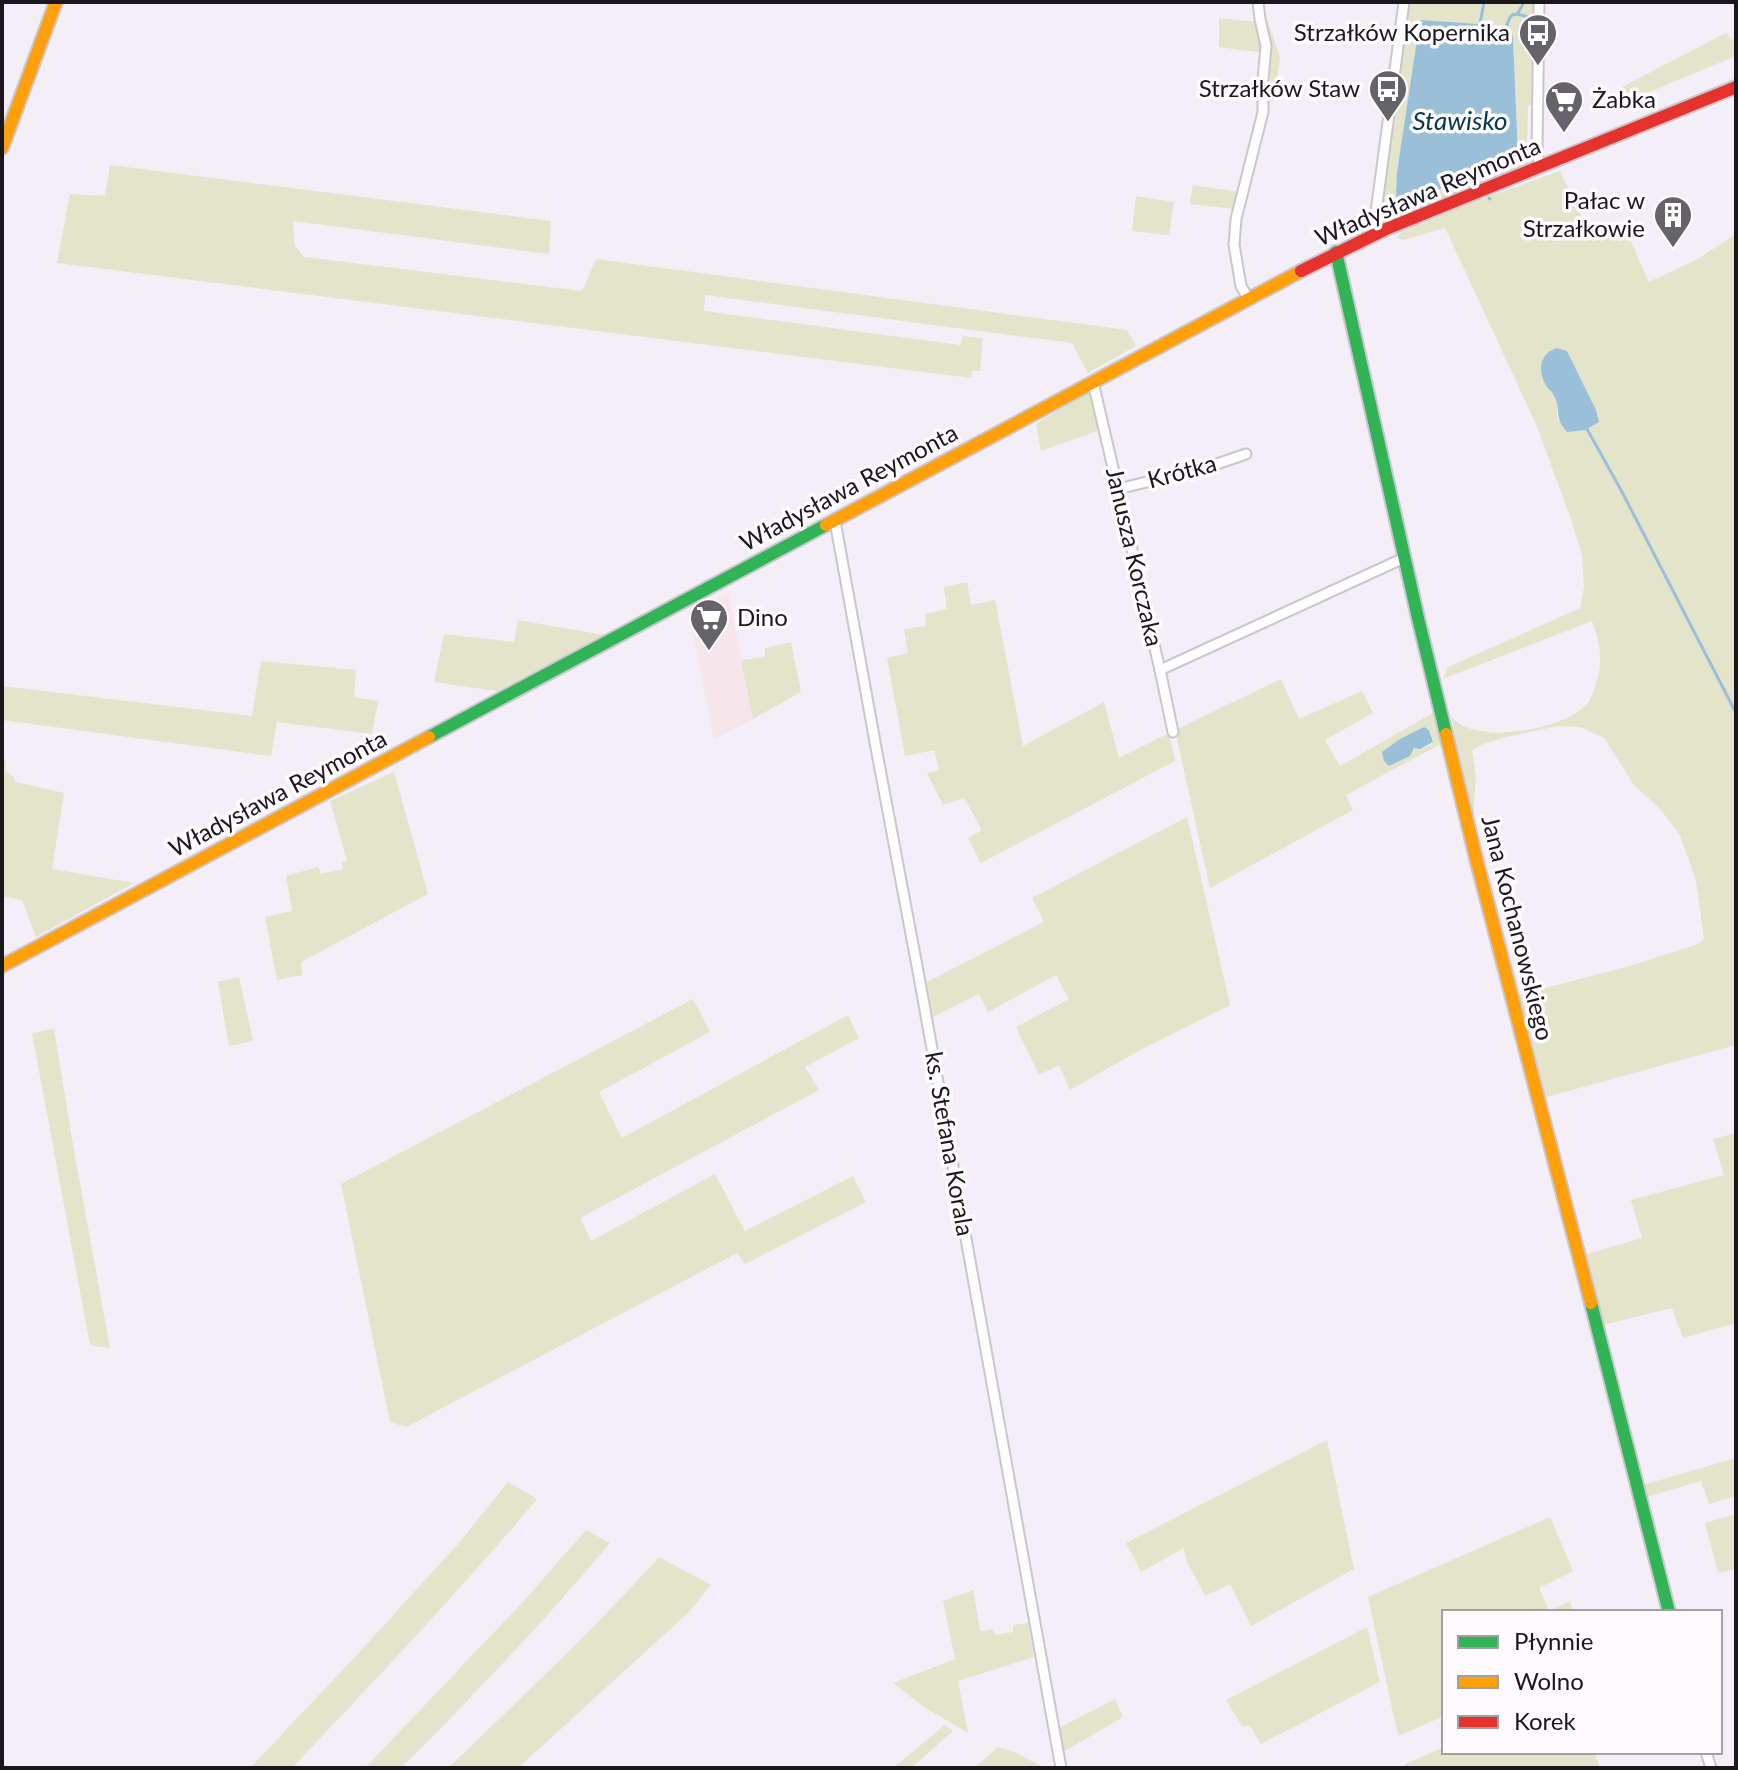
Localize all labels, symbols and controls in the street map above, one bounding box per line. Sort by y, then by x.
bus stop icon: Strzałków Kopernika [1517,12,1559,67]
place label: Strzałków Kopernika [1294,17,1510,46]
bus stop icon: Strzałków Staw [1367,68,1409,123]
place label: Strzałków Staw [1199,73,1360,102]
supermarket icon: Żabka [1543,79,1585,134]
place label: Żabka [1592,84,1656,113]
water label: Stawisko [1412,104,1508,136]
street label: Władysława Reymonta [1310,130,1545,251]
place label: Pałac w Strzałkowie [1523,185,1645,242]
building icon: Pałac w Strzałkowie [1652,194,1694,249]
street label: Władysława Reymonta [735,417,962,556]
street label: Krótka [1144,447,1219,494]
street label: Janusza Korczaka [1101,464,1170,649]
supermarket icon: Dino [688,597,730,652]
place label: Dino [737,602,788,631]
street label: Władysława Reymonta [164,723,391,862]
street label: Jana Kochanowskiego [1476,812,1560,1043]
street label: ks. Stefana Korala [920,1049,981,1238]
legend [1442,1610,1722,1754]
text: Płynnie [1514,1626,1593,1655]
text: Wolno [1514,1666,1584,1695]
text: Korek [1514,1706,1577,1735]

